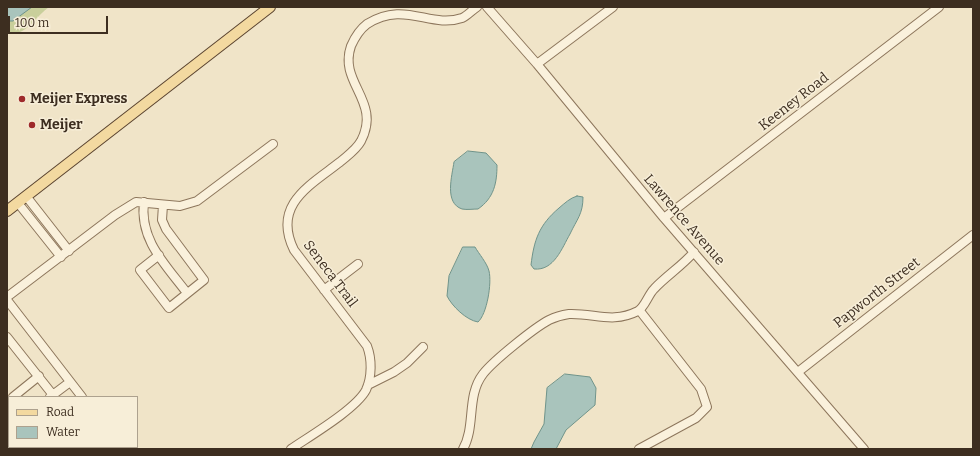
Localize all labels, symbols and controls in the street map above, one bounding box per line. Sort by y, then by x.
scale bar [10,8,110,34]
text: 100 m [15,16,49,30]
street label: Keeney Road [756,70,832,134]
place label: Meijer Express [30,91,128,107]
marker: Meijer Express [17,94,27,104]
place label: Meijer [40,117,83,133]
marker: Meijer [27,120,37,130]
street label: Lawrence Avenue [640,171,728,269]
street label: Seneca Trail [299,237,361,311]
street label: Papworth Street [831,254,923,332]
legend [8,396,138,448]
text: Road [46,405,74,419]
text: Water [46,425,80,439]

